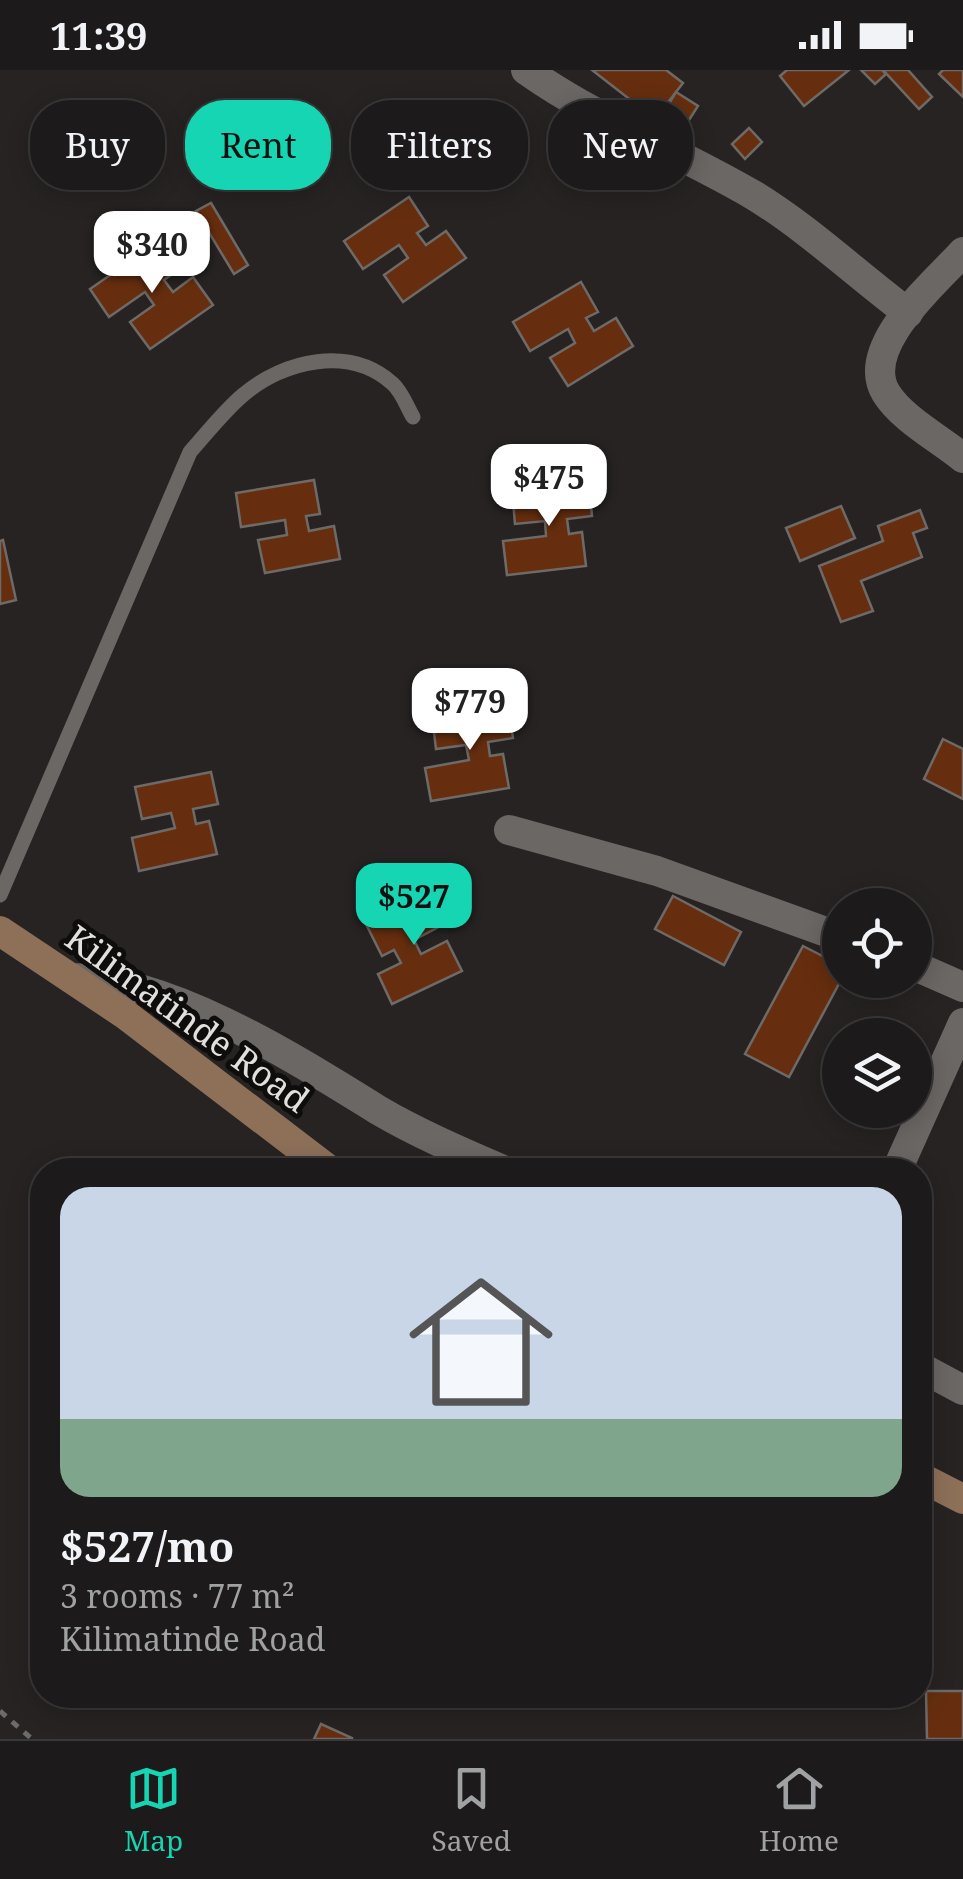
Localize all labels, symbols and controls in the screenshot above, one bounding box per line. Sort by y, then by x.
text: 11:39 [50,9,147,61]
chip: Buy [30,100,165,190]
chip: Rent [185,100,331,190]
chip: Filters [351,100,528,190]
chip: New [548,100,693,190]
pin: $340 [93,211,211,296]
text: $340 [116,222,188,265]
pin: $475 [490,444,608,529]
text: $475 [513,455,585,498]
pin: $779 [411,668,529,753]
text: $779 [434,679,506,722]
pin: $527 [355,863,473,948]
text: $527 [378,874,450,917]
map controls [822,888,932,1128]
button: locate [822,888,932,998]
street label: Kilimatinde Road [57,913,319,1122]
button: layers [822,1018,932,1128]
icon: home [391,1252,571,1432]
text: $527/mo [60,1517,234,1574]
text: 3 rooms · 77 m² [60,1574,295,1617]
text: Kilimatinde Road [60,1617,325,1660]
tab: Map [124,1761,183,1859]
tab: Saved [432,1761,511,1859]
tab: Home [759,1761,839,1859]

